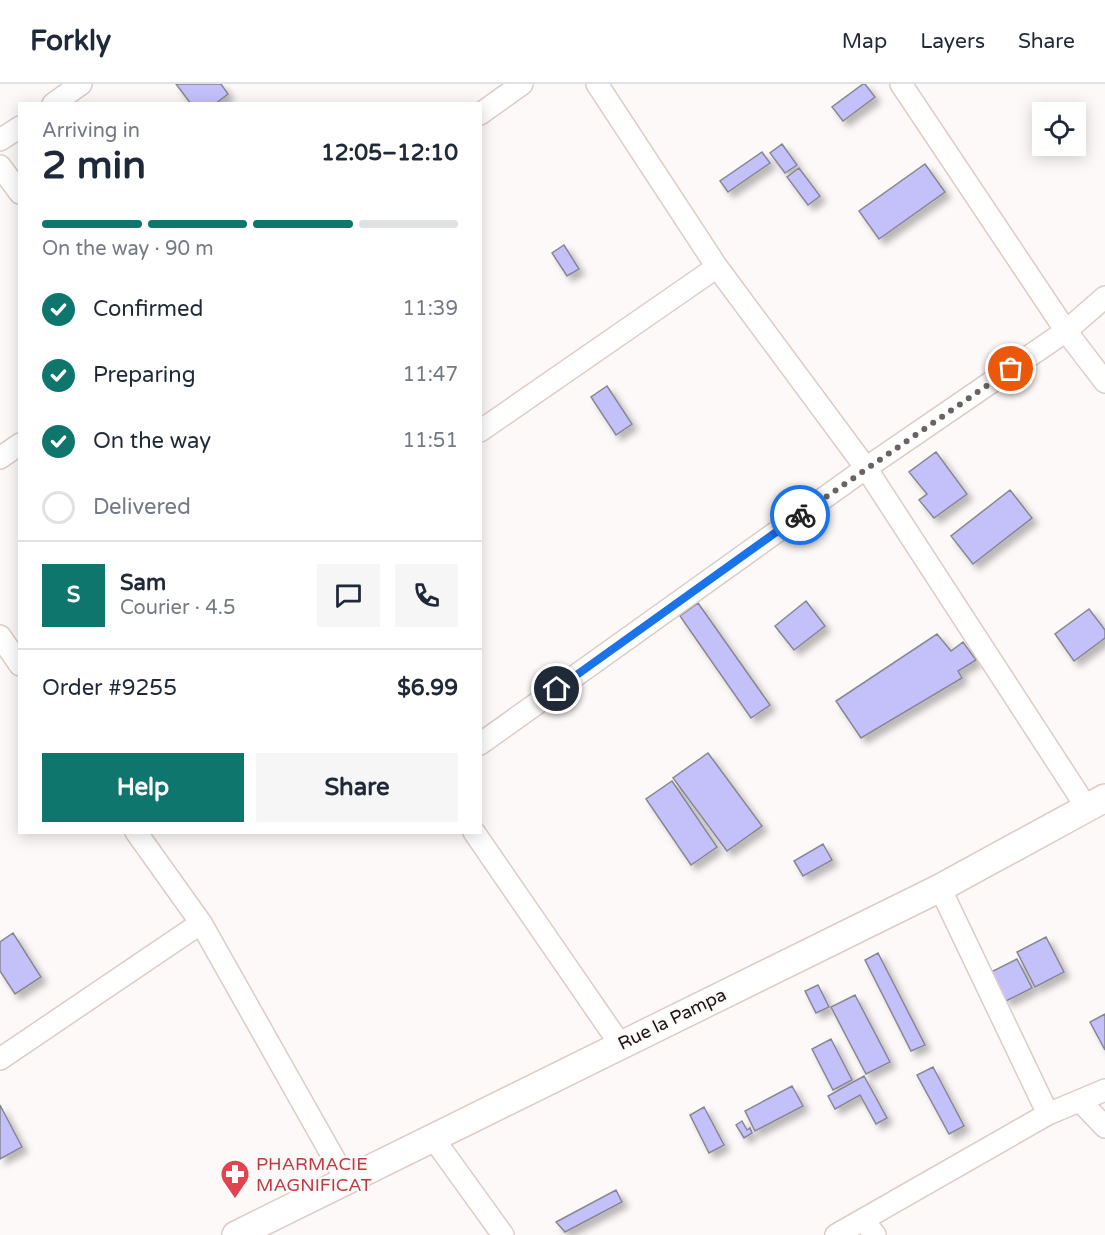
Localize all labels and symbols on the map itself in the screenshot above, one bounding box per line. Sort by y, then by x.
pin [985,343,1036,394]
courier [770,485,830,545]
pin [531,663,582,714]
street label: Rue la Pampa [614,983,730,1055]
place label: PHARMACIE MAGNIFICAT [256,1153,372,1196]
pharmacy icon: PHARMACIE MAGNIFICAT [219,1158,251,1200]

